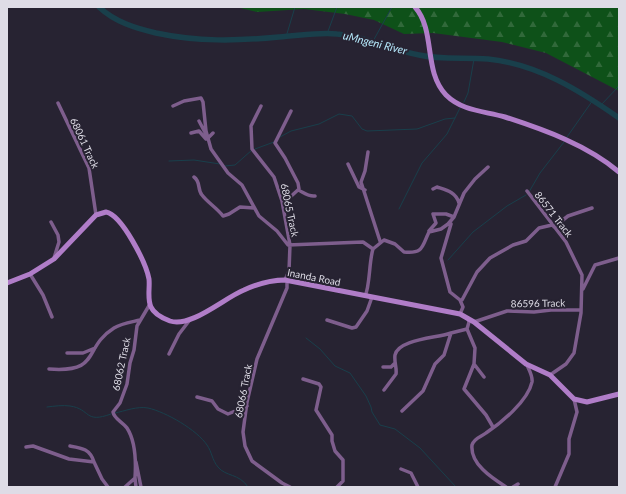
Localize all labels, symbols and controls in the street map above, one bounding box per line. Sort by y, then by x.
water label: uMngeni River [342,28,409,57]
street label: 68061 Track [68,116,102,171]
street label: 68065 Track [278,182,302,239]
street label: 86571 Track [533,189,576,240]
street label: Inanda Road [286,266,342,288]
street label: 86596 Track [511,297,566,309]
street label: 68062 Track [109,335,133,392]
street label: 68066 Track [232,362,254,419]

